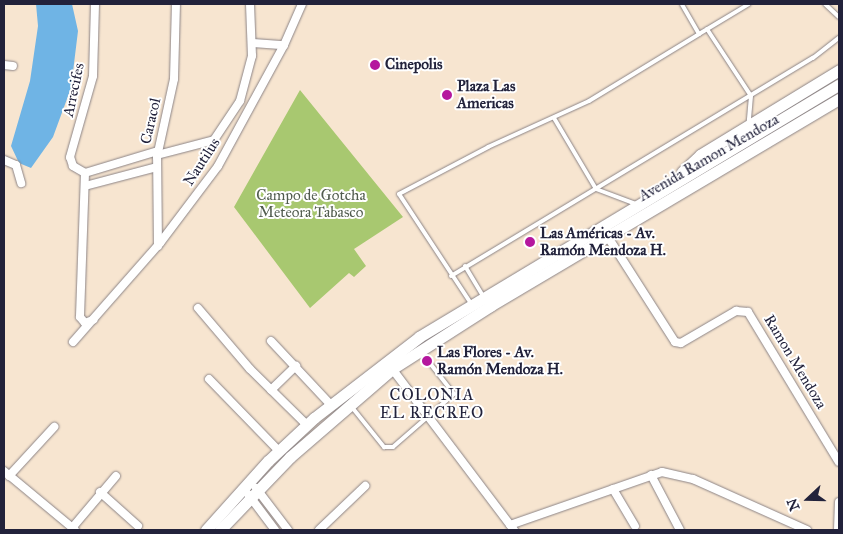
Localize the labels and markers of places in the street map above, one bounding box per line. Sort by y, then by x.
place label: Cinepolis [385,56,442,74]
marker: Cinepolis [369,59,381,71]
place label: Plaza Las Americas [457,77,515,112]
marker: Plaza Las Americas [441,89,453,101]
place label: Las Américas - Av. Ramón Mendoza H. [540,224,666,259]
marker: Las Américas - Av. Ramón Mendoza H. [524,236,536,248]
place label: Las Flores - Av. Ramón Mendoza H. [437,343,563,378]
marker: Las Flores - Av. Ramón Mendoza H. [421,355,433,367]

